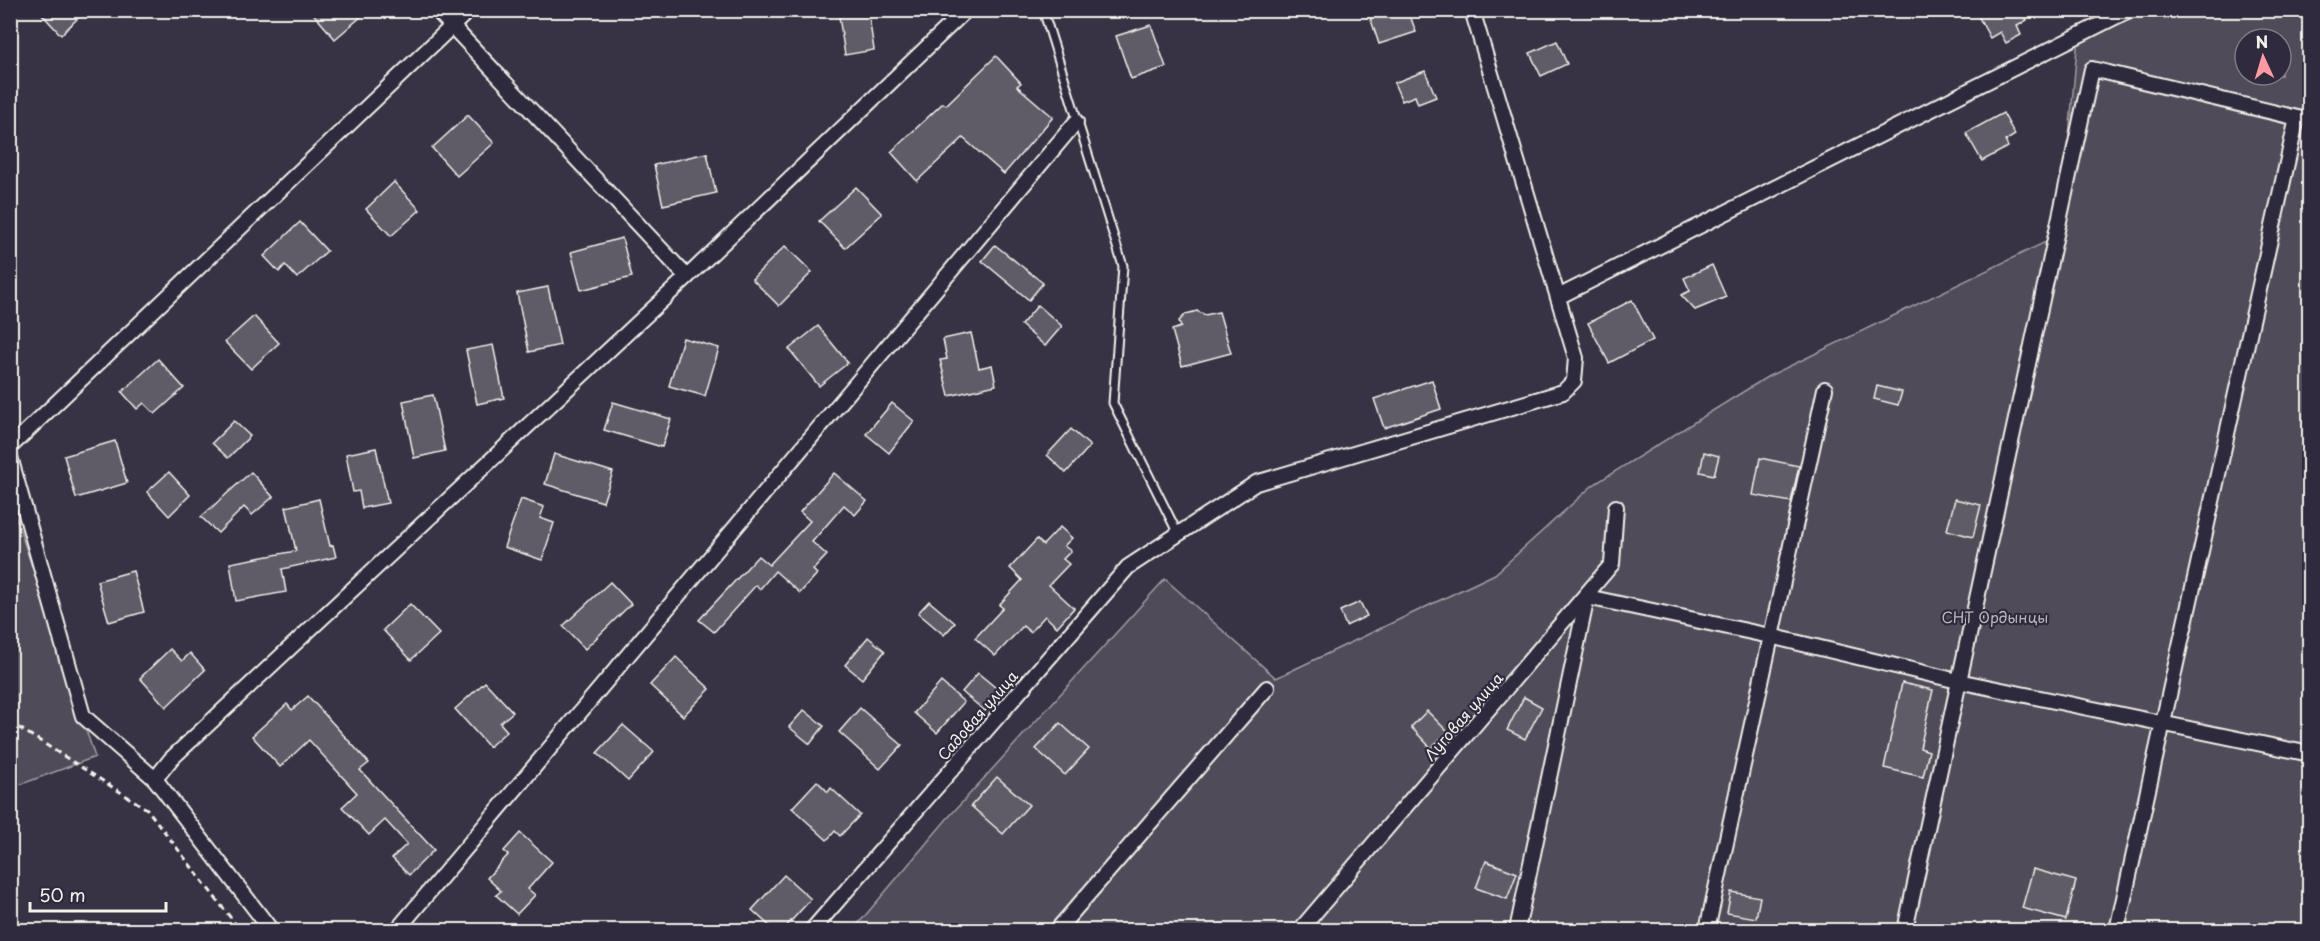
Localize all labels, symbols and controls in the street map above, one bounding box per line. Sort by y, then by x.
north arrow [2233,27,2293,87]
text: N [2255,29,2269,53]
park label: СНТ Ордынцы [1942,605,2048,628]
street label: Садовая улица [931,664,1023,765]
street label: Луговая улица [1418,666,1508,765]
scale bar [30,875,166,913]
text: 50 m [39,881,86,908]

